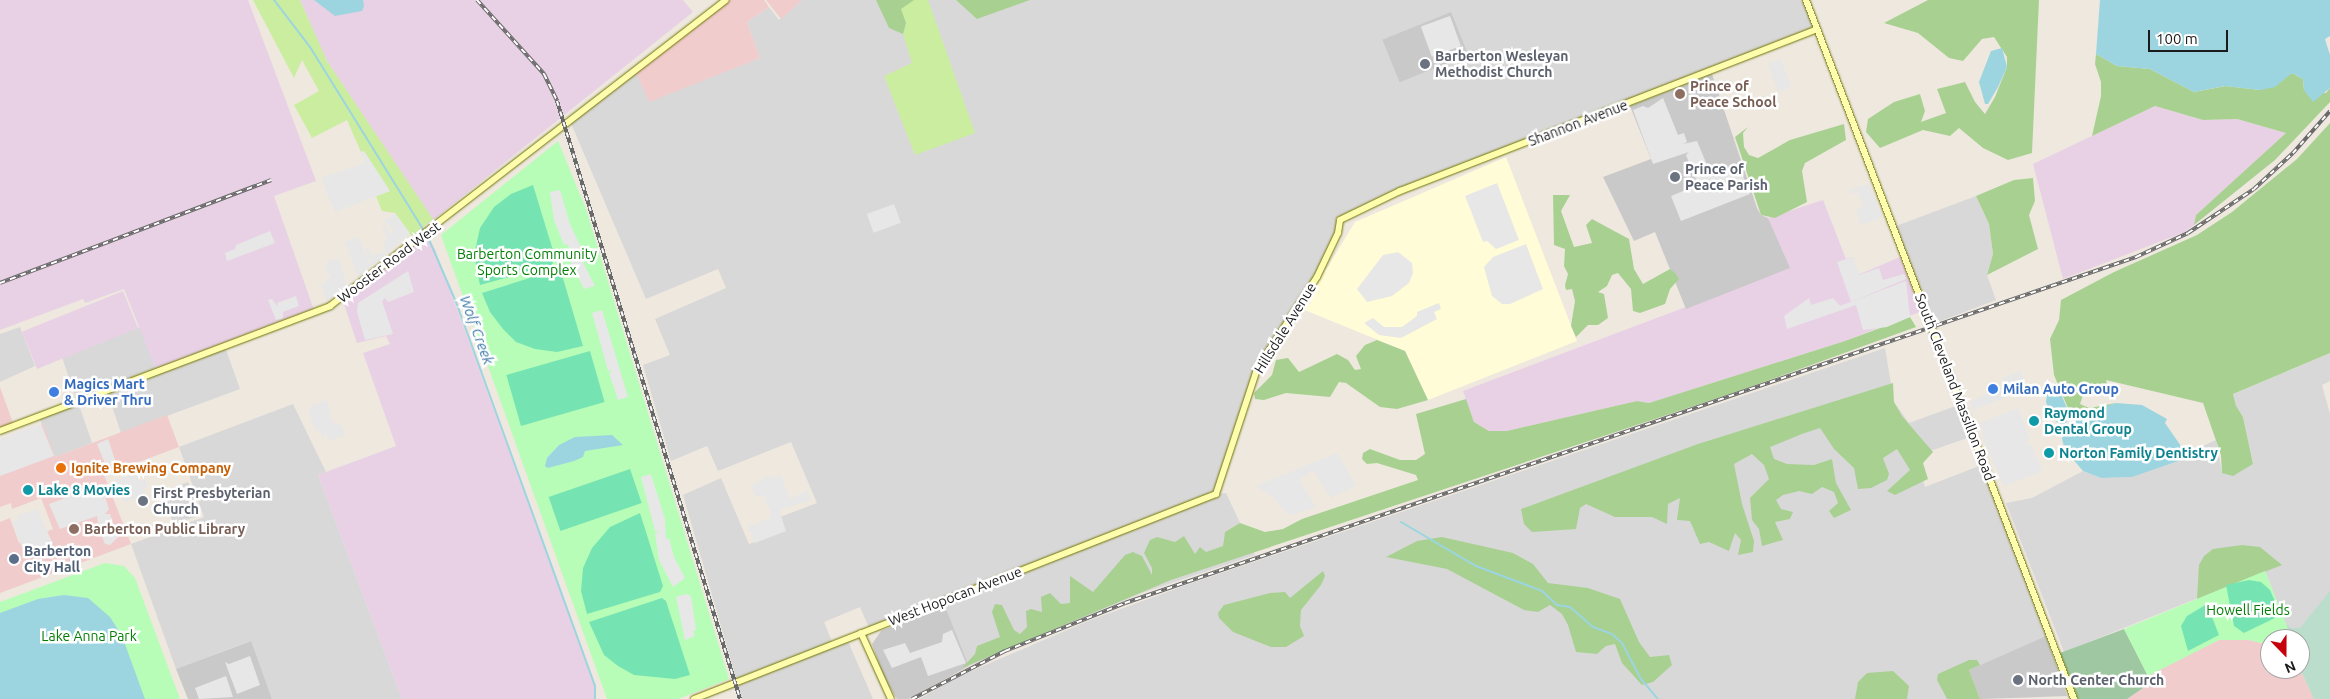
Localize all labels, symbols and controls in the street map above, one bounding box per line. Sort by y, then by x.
scale bar [2150,20,2230,52]
text: 100 m [2156,30,2198,47]
place label: Barberton Wesleyan Methodist Church [1435,48,1568,80]
marker: Barberton Wesleyan Methodist Church [1419,58,1431,70]
place label: Prince of Peace School [1690,78,1776,110]
marker: Prince of Peace School [1674,88,1686,100]
street label: Shannon Avenue [1526,96,1630,150]
place label: Prince of Peace Parish [1685,161,1768,193]
marker: Prince of Peace Parish [1669,171,1681,183]
street label: Wooster Road West [334,218,444,306]
park label: Barberton Community Sports Complex [457,246,597,278]
street label: Hillsdale Avenue [1250,280,1320,376]
street label: South Cleveland Massillon Road [1912,291,1998,483]
water label: Wolf Creek [456,293,498,367]
place label: Magics Mart & Driver Thru [64,376,152,408]
place label: Milan Auto Group [2003,381,2119,397]
marker: Milan Auto Group [1987,383,1999,395]
marker: Magics Mart & Driver Thru [48,386,60,398]
place label: Raymond Dental Group [2044,405,2132,438]
marker: Raymond Dental Group [2028,415,2040,427]
place label: Norton Family Dentistry [2059,445,2218,461]
marker: Norton Family Dentistry [2043,447,2055,459]
place label: Ignite Brewing Company [71,460,231,476]
marker: Ignite Brewing Company [55,462,67,474]
place label: Lake 8 Movies [38,482,130,498]
marker: Lake 8 Movies [22,484,34,496]
place label: First Presbyterian Church [153,485,271,518]
marker: First Presbyterian Church [137,495,149,507]
place label: Barberton Public Library [84,521,245,537]
marker: Barberton Public Library [68,523,80,535]
place label: Barberton City Hall [24,543,91,576]
marker: Barberton City Hall [8,553,20,565]
street label: West Hopocan Avenue [886,563,1024,629]
park label: Howell Fields [2206,602,2290,618]
park label: Lake Anna Park [41,628,137,644]
north arrow [2260,629,2310,679]
text: N [2282,658,2298,676]
place label: North Center Church [2028,672,2164,688]
marker: North Center Church [2012,674,2024,686]

